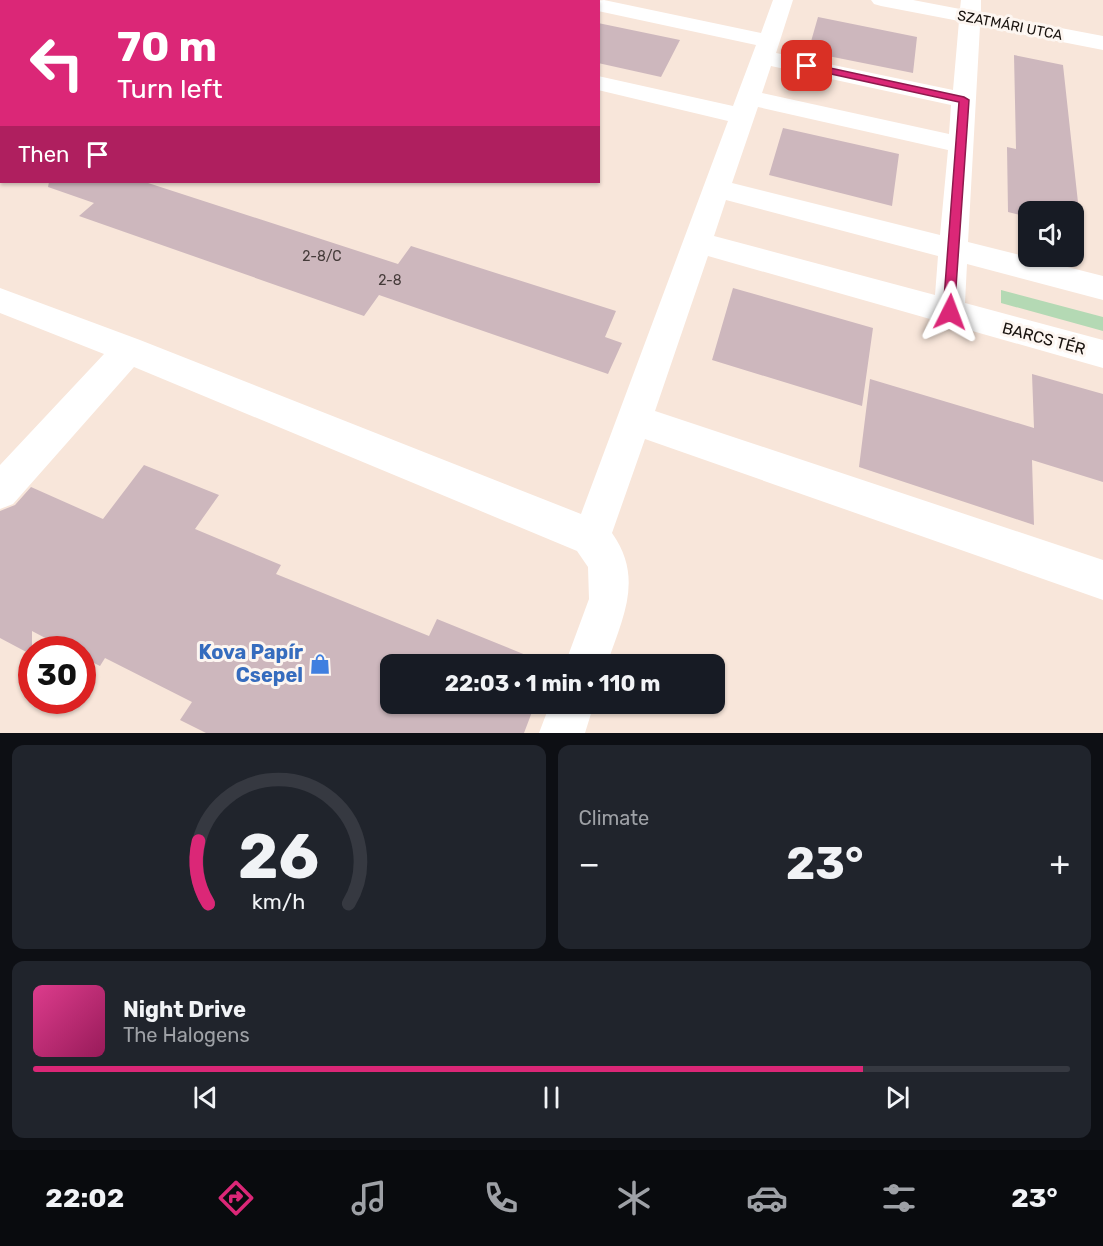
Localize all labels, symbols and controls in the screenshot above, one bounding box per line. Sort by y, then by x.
street label: SZATMÁRI UTCA [956,6,1065,44]
text: 70 m [117,22,217,72]
icon: left [18,24,96,102]
pin [781,40,832,91]
icon: arrive [790,49,823,82]
text: Turn left [117,73,222,105]
icon: arrive [81,138,114,171]
text: Then [18,141,69,168]
map controls [1018,201,1084,267]
button: sound [1018,201,1084,267]
house number: 2-8/C [302,248,342,265]
house number: 2-8 [378,272,402,289]
position arrow [918,280,982,344]
street label: BARCS TÉR [1000,318,1088,359]
speed limit sign: 30 [18,636,96,714]
place label: Kova Papír Csepel [198,640,303,687]
shop icon: Kova Papír Csepel [308,652,332,676]
text: 22:03 · 1 min · 110 m [445,670,660,697]
text: Climate [579,806,649,830]
text: 26 [238,820,319,894]
text: 23° [786,837,863,890]
text: − [579,844,600,883]
text: + [1049,844,1070,883]
text: km/h [252,889,306,914]
text: Night Drive [123,996,246,1023]
text: The Halogens [123,1023,250,1047]
icon: previous [189,1081,222,1114]
icon: pause [535,1081,568,1114]
icon: next [881,1081,914,1114]
icon: directions [215,1177,257,1219]
icon: music [348,1177,390,1219]
icon: phone [480,1177,522,1219]
icon: climate [613,1177,655,1219]
icon: car [746,1177,788,1219]
icon: filters [878,1177,920,1219]
text: 22:02 [45,1182,124,1214]
text: 23° [1011,1182,1058,1214]

